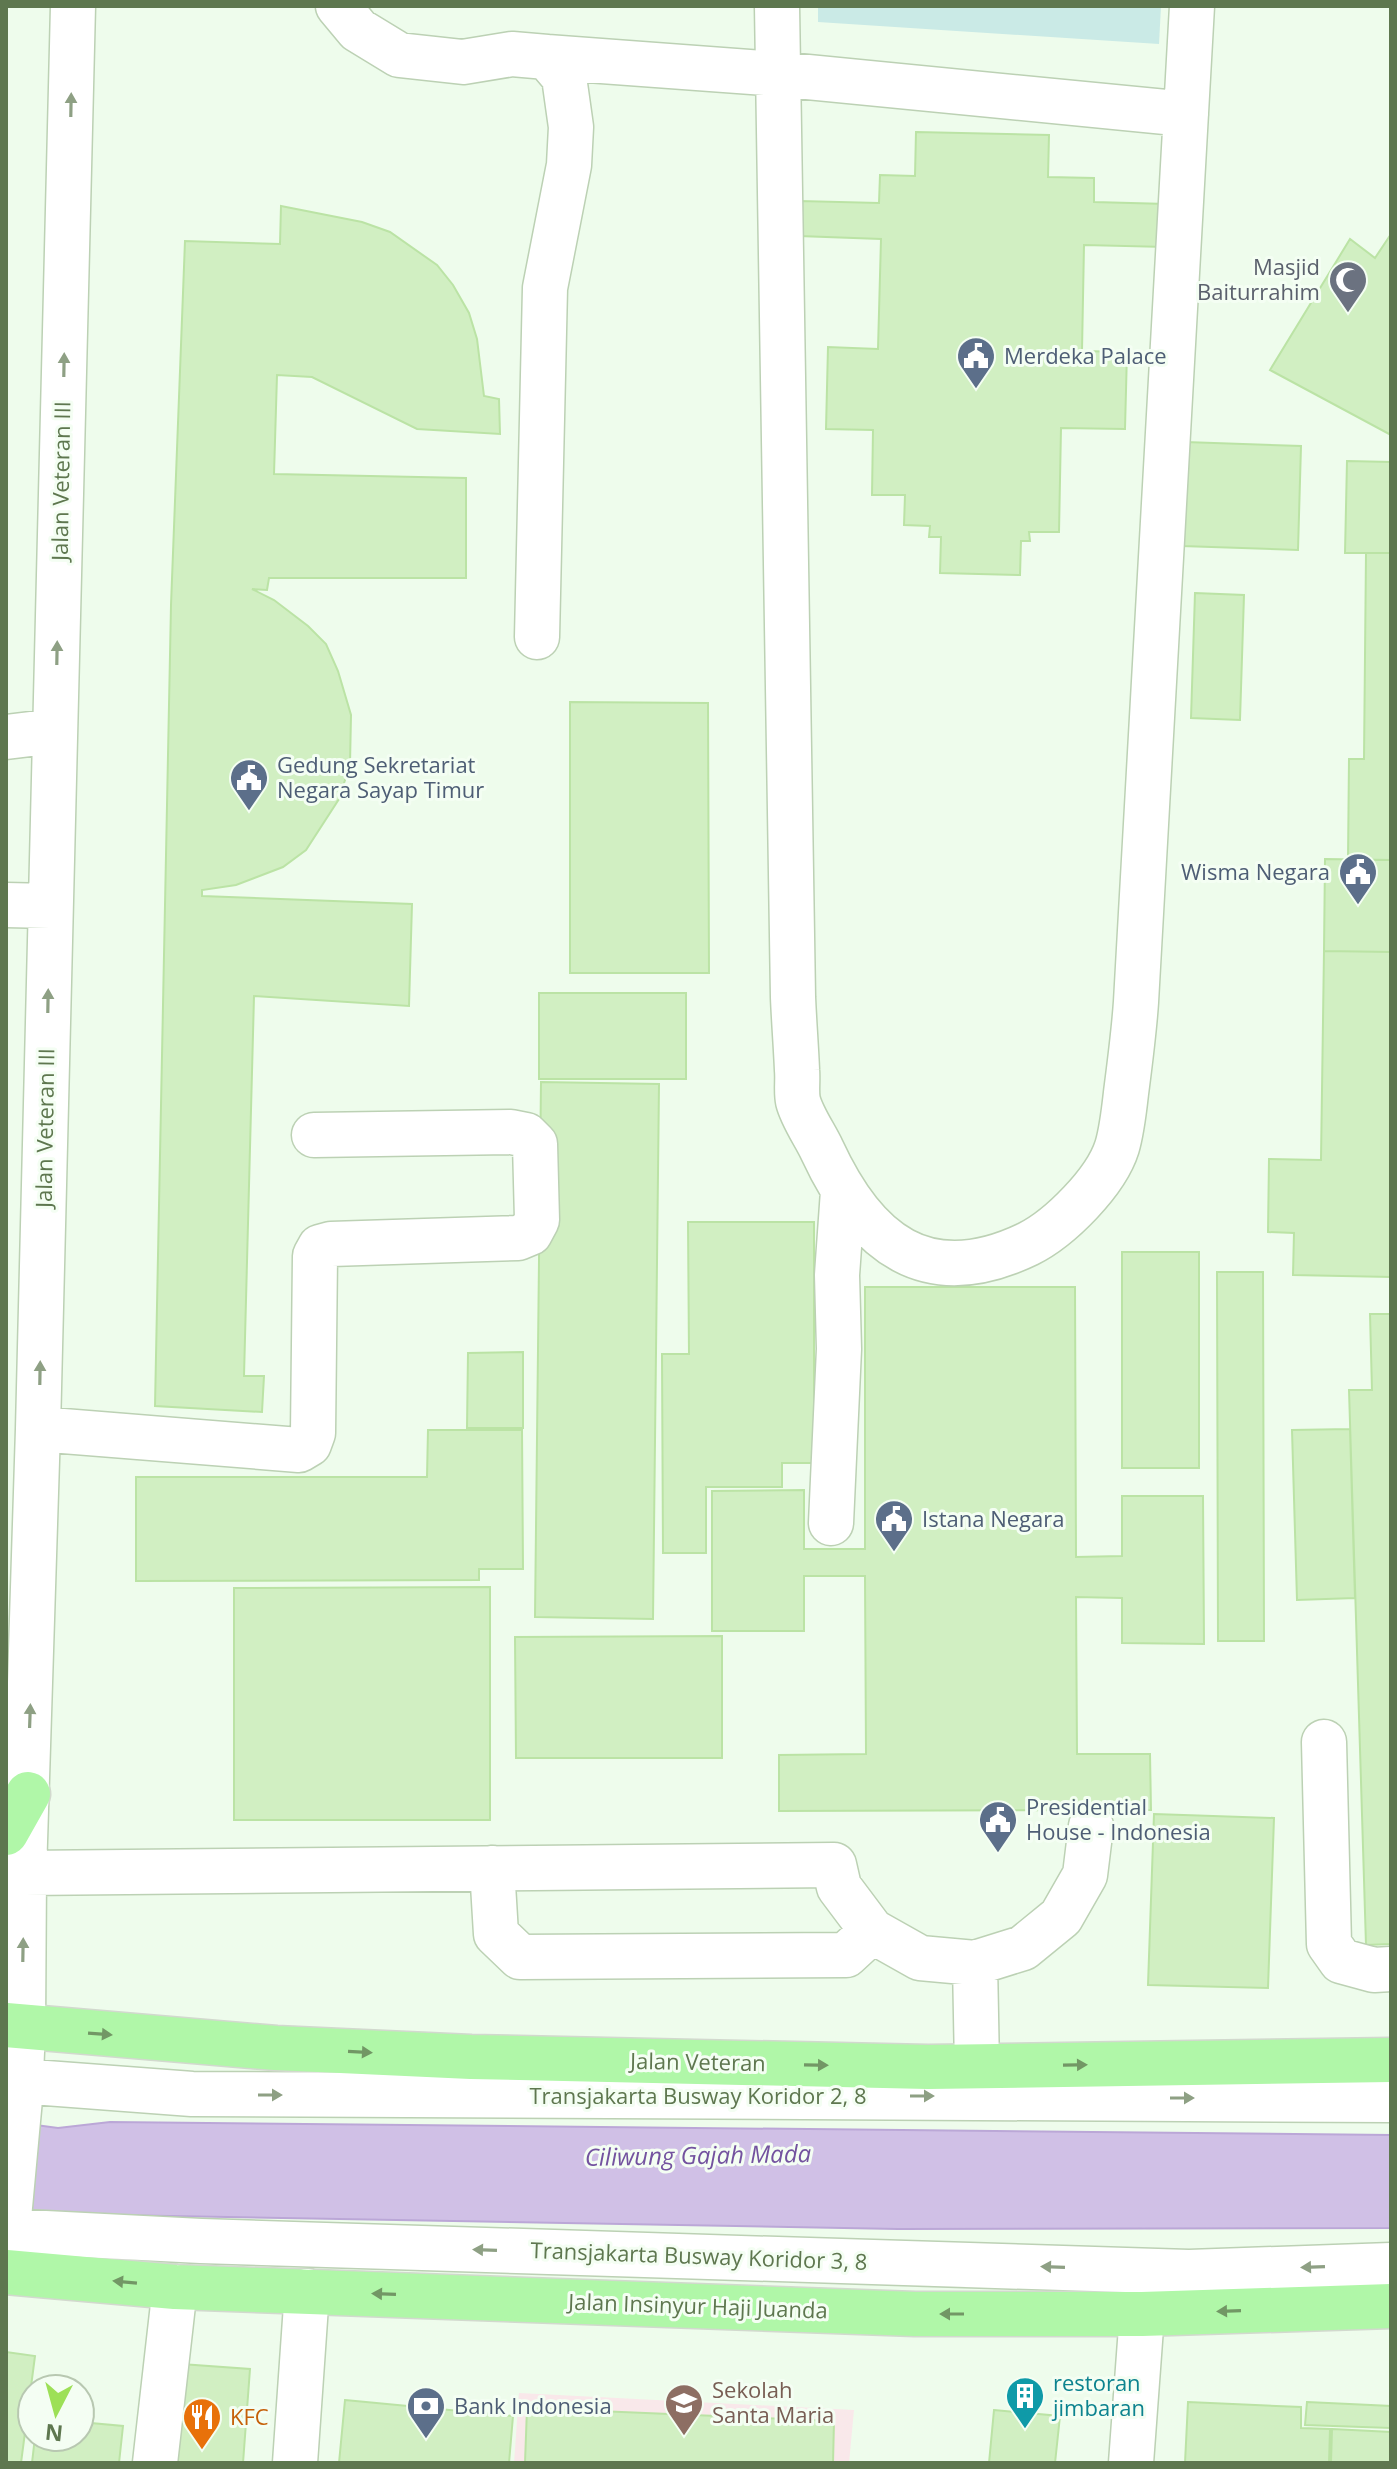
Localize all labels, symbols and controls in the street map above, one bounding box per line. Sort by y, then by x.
one-way arrow [64,92,77,117]
place label: Masjid Baiturrahim [1197,251,1320,306]
mosque icon: Masjid Baiturrahim [1327,259,1369,314]
public building icon: Merdeka Palace [955,335,997,390]
place label: Merdeka Palace [1004,340,1167,370]
one-way arrow [58,352,70,377]
street label: Jalan Veteran III [44,401,76,563]
one-way arrow [51,640,63,665]
place label: Gedung Sekretariat Negara Sayap Timur [277,749,484,804]
public building icon: Gedung Sekretariat Negara Sayap Timur [228,757,270,812]
public building icon: Wisma Negara [1337,851,1379,906]
place label: Wisma Negara [1181,856,1330,886]
one-way arrow [41,988,54,1013]
street label: Jalan Veteran III [28,1048,60,1210]
one-way arrow [33,1360,46,1385]
public building icon: Istana Negara [873,1498,915,1553]
place label: Istana Negara [922,1503,1064,1533]
one-way arrow [23,1703,36,1728]
place label: Presidential House - Indonesia [1026,1791,1211,1846]
public building icon: Presidential House - Indonesia [977,1799,1019,1854]
one-way arrow [17,1937,29,1962]
one-way arrow [88,2028,113,2041]
one-way arrow [348,2045,373,2058]
street label: Jalan Veteran [628,2045,766,2077]
one-way arrow [804,2058,829,2071]
one-way arrow [1063,2059,1088,2071]
street label: Transjakarta Busway Koridor 2, 8 [529,2080,867,2110]
one-way arrow [258,2089,283,2101]
one-way arrow [910,2090,935,2103]
one-way arrow [1170,2092,1195,2104]
water label: Ciliwung Gajah Mada [584,2136,812,2173]
street label: Transjakarta Busway Koridor 3, 8 [530,2234,868,2276]
one-way arrow [472,2243,497,2256]
one-way arrow [1040,2261,1065,2274]
one-way arrow [1300,2261,1325,2274]
one-way arrow [112,2276,137,2289]
street label: Jalan Insinyur Haji Juanda [566,2285,828,2325]
one-way arrow [371,2288,396,2301]
one-way arrow [1216,2305,1241,2318]
one-way arrow [939,2308,964,2320]
place label: restoran jimbaran [1051,2367,1145,2422]
north arrow [16,2373,96,2453]
place label: Sekolah Santa Maria [712,2374,834,2429]
building icon: restoran jimbaran [1004,2375,1046,2430]
school or university icon: Sekolah Santa Maria [663,2382,705,2437]
bank icon: Bank Indonesia [405,2385,447,2440]
place label: Bank Indonesia [454,2390,612,2420]
restaurant icon: KFC [181,2396,223,2451]
place label: KFC [230,2401,269,2431]
text: N [43,2418,64,2450]

